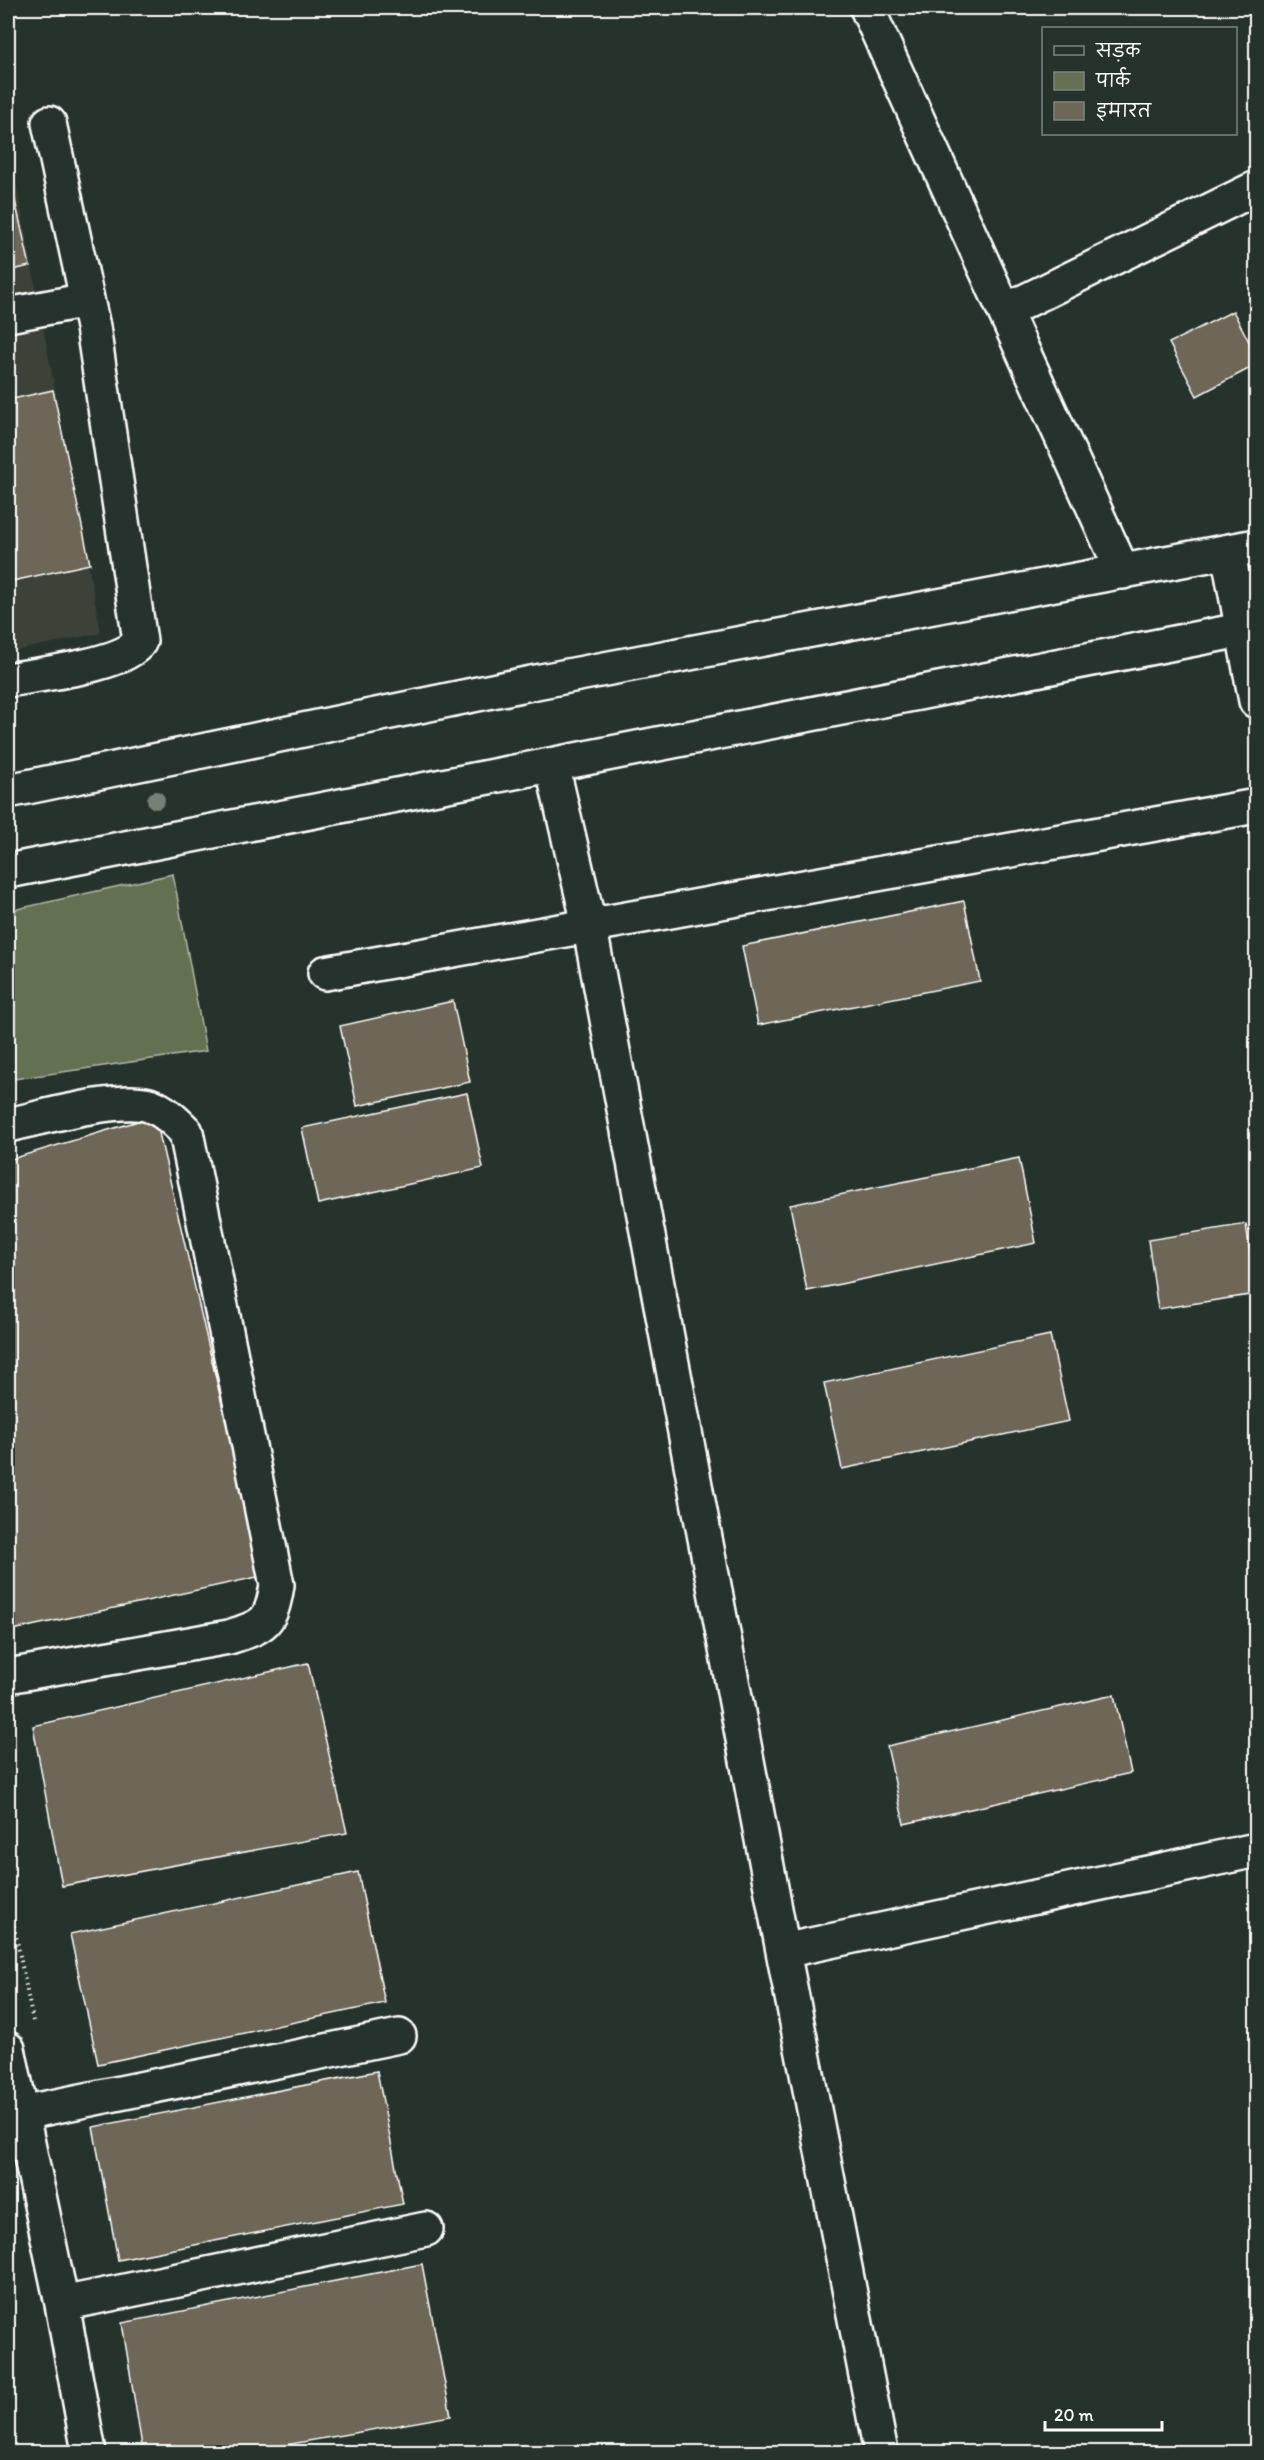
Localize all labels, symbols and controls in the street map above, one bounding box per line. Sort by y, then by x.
legend [1042,27,1237,135]
text: सड़क [1095,40,1141,62]
text: पार्क [1095,67,1131,92]
text: इमारत [1096,100,1152,122]
scale bar [1045,2394,1162,2432]
text: 20 m [1054,2404,1094,2426]

